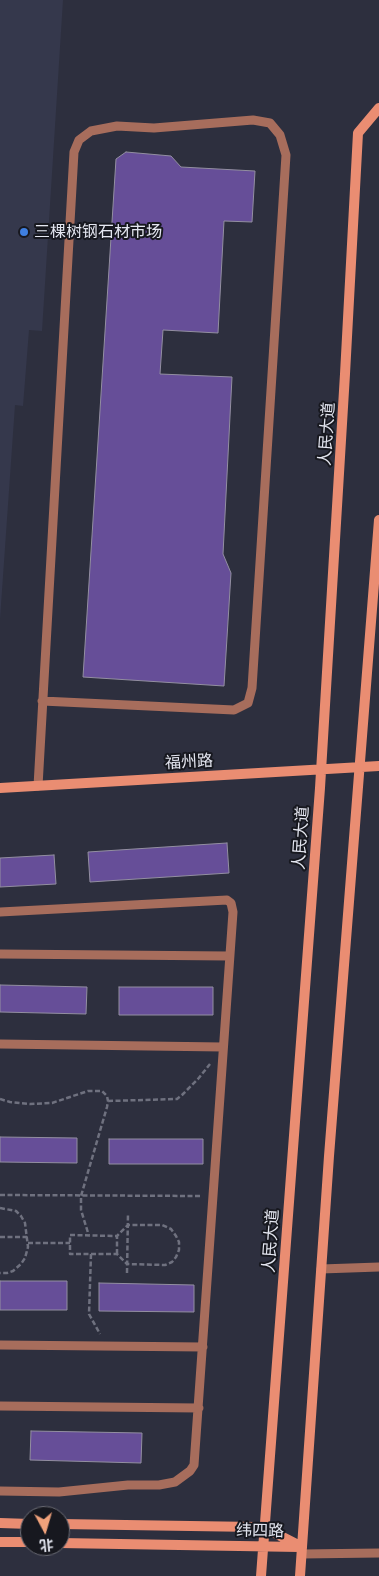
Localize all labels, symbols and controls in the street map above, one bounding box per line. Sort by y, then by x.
place label: 三棵树钢石材市场 [34,222,162,242]
marker: 三棵树钢石材市场 [18,226,30,238]
street label: 人民大道 [315,401,339,467]
street label: 福州路 [165,751,213,773]
street label: 人民大道 [289,805,313,871]
street label: 人民大道 [259,1208,283,1274]
north arrow [20,1506,70,1556]
street label: 纬四路 [236,1521,284,1541]
text: 北 [39,1536,54,1554]

